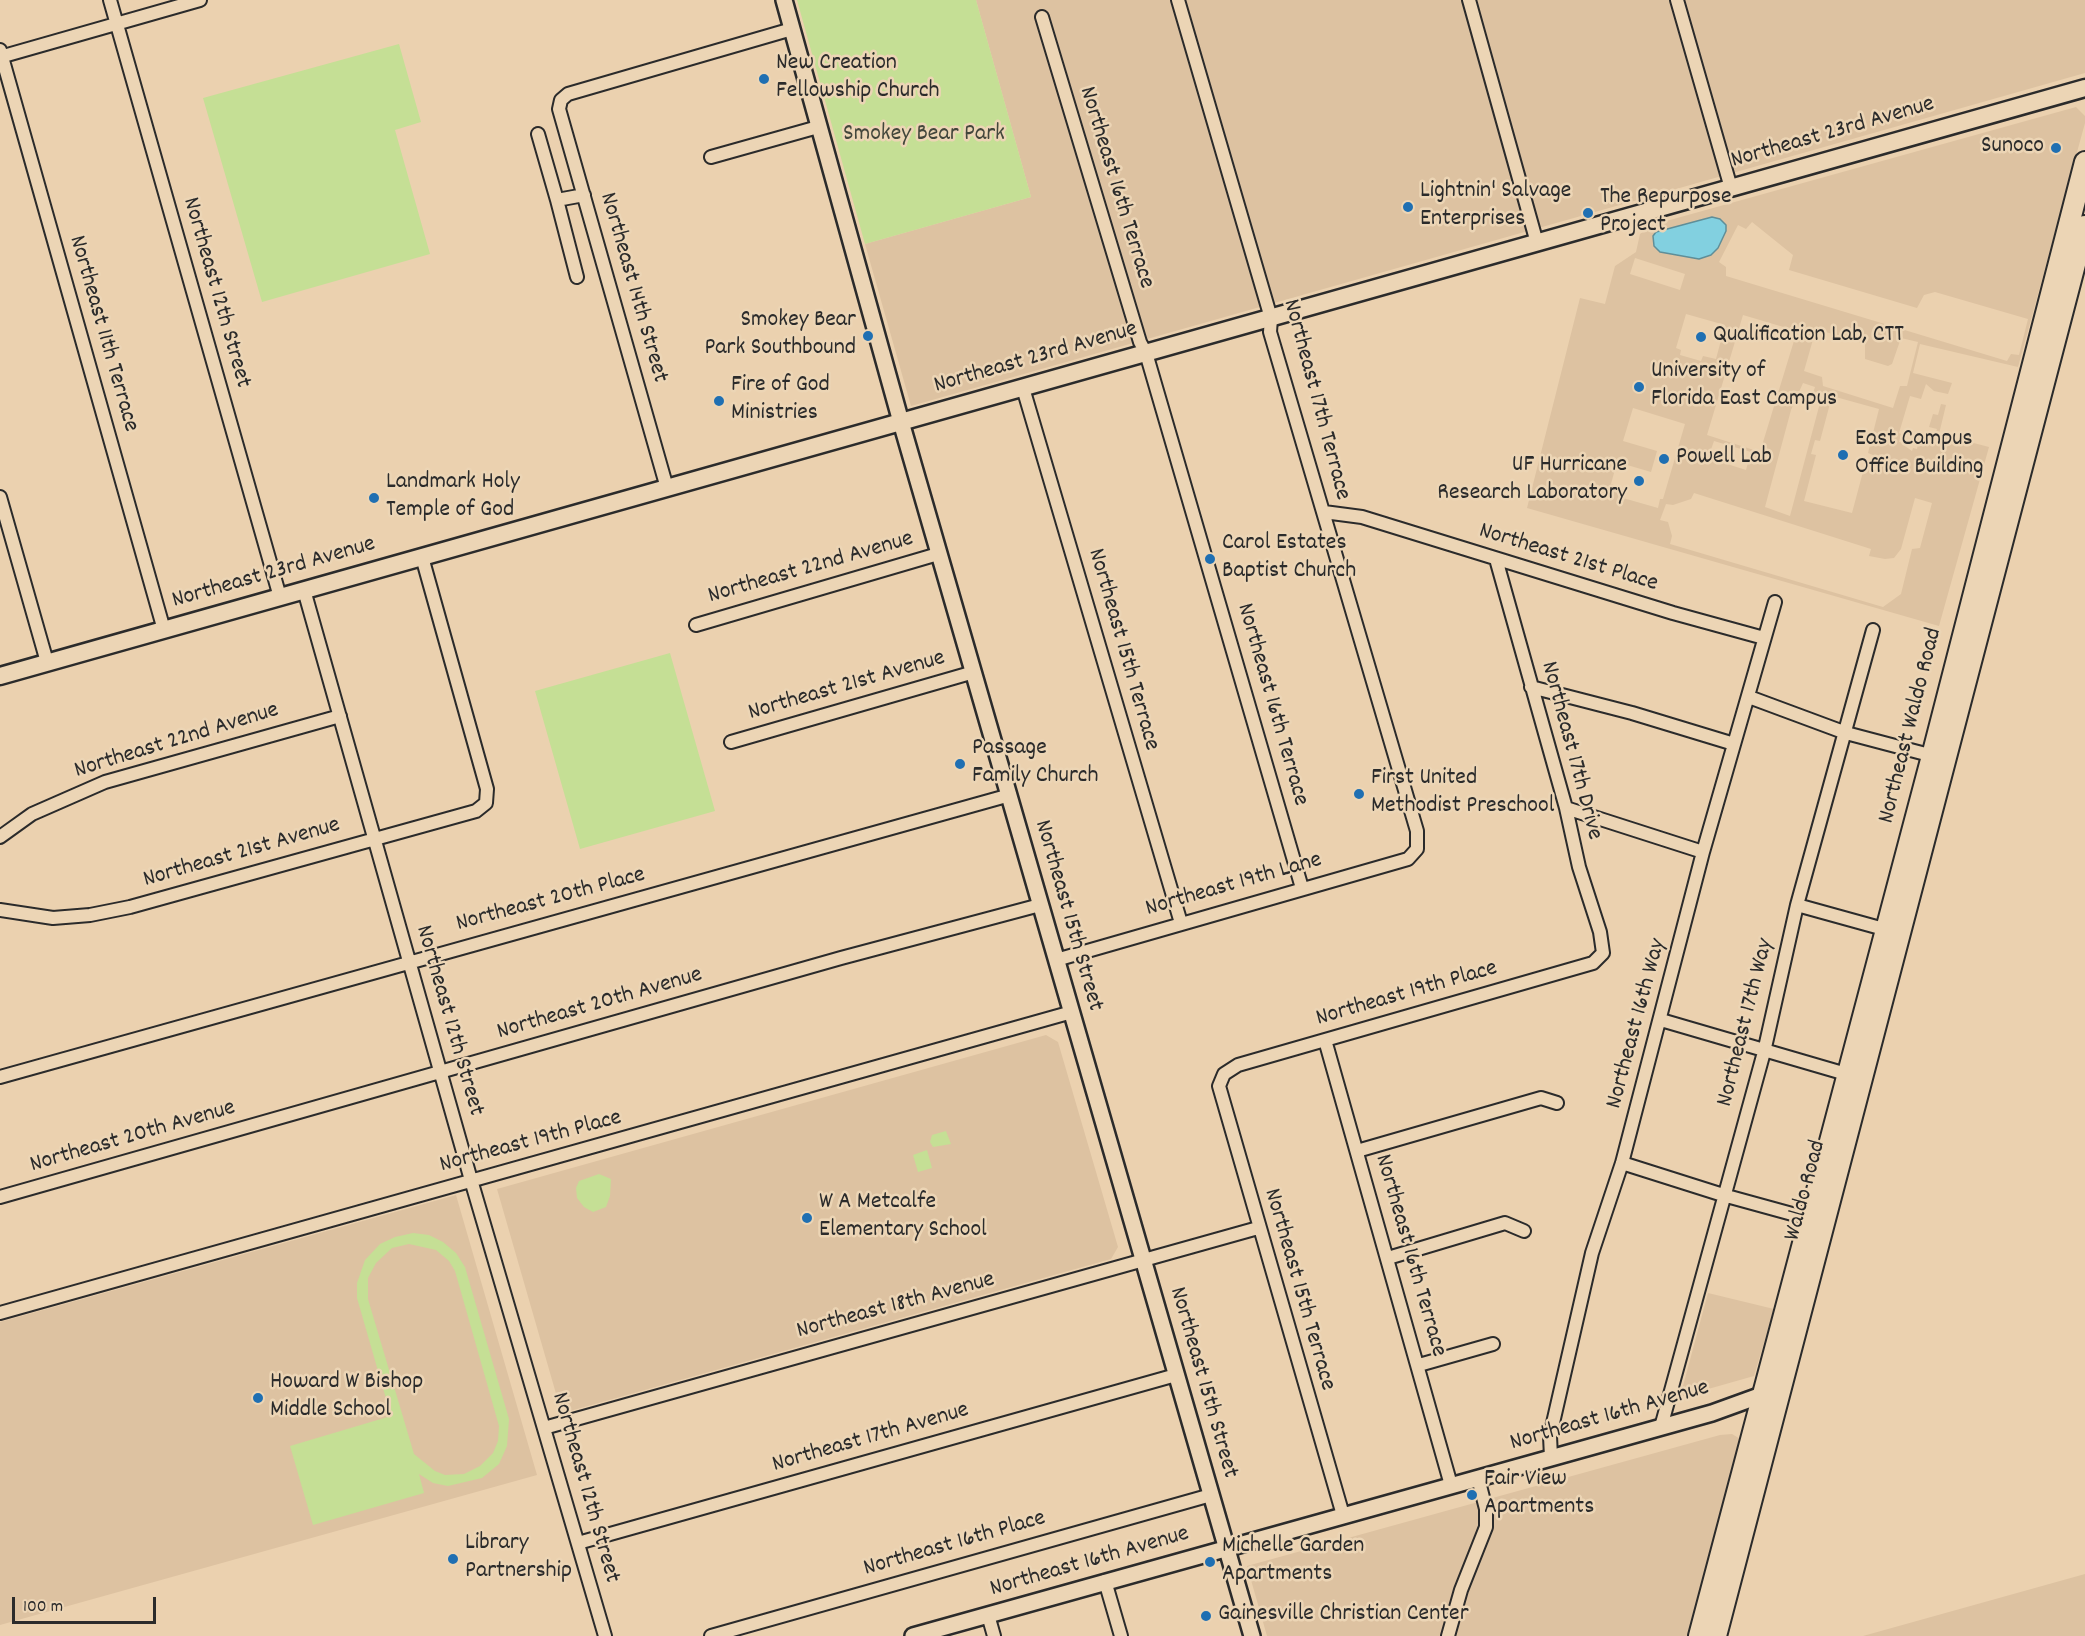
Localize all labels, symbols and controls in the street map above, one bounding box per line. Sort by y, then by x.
place label: New Creation Fellowship Church [776,51,940,107]
marker: New Creation Fellowship Church [757,72,771,86]
street label: Northeast 16th Terrace [1071,84,1159,292]
street label: Northeast 23rd Avenue [1728,91,1938,177]
park label: Smokey Bear Park [843,122,1005,150]
place label: Sunoco [1981,134,2044,162]
marker: Sunoco [2049,141,2063,155]
place label: Lightnin' Salvage Enterprises [1420,179,1571,235]
place label: The Repurpose Project [1600,185,1732,241]
street label: Northeast 14th Street [591,190,673,386]
street label: Northeast 12th Street [174,194,256,392]
marker: Lightnin' Salvage Enterprises [1401,200,1415,214]
marker: The Repurpose Project [1581,206,1595,220]
street label: Northeast 11th Terrace [60,233,144,435]
street label: Northeast 17th Terrace [1274,296,1356,504]
place label: Smokey Bear Park Southbound [704,308,856,364]
street label: Northeast 23rd Avenue [931,316,1141,402]
place label: Qualification Lab, CTT [1713,323,1904,351]
marker: Smokey Bear Park Southbound [861,329,875,343]
marker: Qualification Lab, CTT [1694,330,1708,344]
place label: University of Florida East Campus [1651,359,1837,415]
place label: Fire of God Ministries [731,373,830,429]
marker: University of Florida East Campus [1632,380,1646,394]
marker: Fire of God Ministries [712,394,726,408]
place label: East Campus Office Building [1855,427,1984,483]
place label: Powell Lab [1676,445,1772,473]
marker: East Campus Office Building [1836,448,1850,462]
marker: Powell Lab [1657,452,1671,466]
place label: UF Hurricane Research Laboratory [1437,453,1627,509]
place label: Landmark Holy Temple of God [386,470,520,526]
marker: UF Hurricane Research Laboratory [1632,474,1646,488]
marker: Landmark Holy Temple of God [367,491,381,505]
street label: Northeast 21st Place [1475,518,1661,600]
street label: Northeast 22nd Avenue [705,526,917,612]
street label: Northeast 23rd Avenue [169,531,379,617]
place label: Carol Estates Baptist Church [1222,531,1356,587]
street label: Northeast 15th Terrace [1079,546,1165,754]
marker: Carol Estates Baptist Church [1203,552,1217,566]
street label: Northeast 16th Terrace [1228,600,1314,810]
street label: Northeast Waldo Road [1874,625,1950,827]
street label: Northeast 21st Avenue [745,645,949,729]
street label: Northeast 17th Drive [1532,659,1608,843]
street label: Northeast 22nd Avenue [71,697,283,787]
place label: Passage Family Church [972,736,1099,792]
marker: Passage Family Church [953,757,967,771]
place label: First United Methodist Preschool [1371,766,1554,822]
marker: First United Methodist Preschool [1352,787,1366,801]
street label: Northeast 21st Avenue [140,812,344,896]
street label: Northeast 15th Street [1026,817,1108,1015]
street label: Northeast 19th Lane [1143,847,1325,925]
street label: Northeast 20th Place [453,862,649,940]
street label: Northeast 12th Street [407,922,489,1120]
street label: Northeast 16th Way [1601,936,1675,1112]
street label: Northeast 17th Way [1712,936,1782,1110]
street label: Northeast 19th Place [1313,955,1501,1035]
street label: Northeast 20th Avenue [494,962,706,1048]
street label: Northeast 20th Avenue [27,1095,239,1181]
street label: Northeast 19th Place [437,1105,625,1181]
street label: Waldo Road [1780,1138,1834,1244]
street label: Northeast 16th Terrace [1366,1151,1452,1361]
street label: Northeast 15th Terrace [1255,1186,1341,1394]
place label: W A Metcalfe Elementary School [819,1190,987,1246]
marker: W A Metcalfe Elementary School [800,1211,814,1225]
street label: Northeast 18th Avenue [794,1267,998,1347]
street label: Northeast 15th Street [1161,1284,1243,1482]
place label: Howard W Bishop Middle School [270,1370,423,1426]
street label: Northeast 16th Avenue [1507,1375,1713,1459]
street label: Northeast 12th Street [543,1389,625,1587]
marker: Howard W Bishop Middle School [251,1391,265,1405]
street label: Northeast 17th Avenue [769,1397,973,1481]
place label: Fair View Apartments [1484,1467,1594,1523]
marker: Fair View Apartments [1465,1488,1479,1502]
street label: Northeast 16th Place [861,1505,1049,1585]
street label: Northeast 16th Avenue [987,1521,1193,1605]
place label: Library Partnership [465,1531,572,1587]
place label: Michelle Garden Apartments [1222,1534,1364,1590]
marker: Library Partnership [446,1552,460,1566]
marker: Michelle Garden Apartments [1203,1555,1217,1569]
scale bar [15,1585,159,1623]
text: 100 m [23,1595,63,1620]
place label: Gainesville Christian Center [1218,1602,1469,1630]
marker: Gainesville Christian Center [1199,1609,1213,1623]

